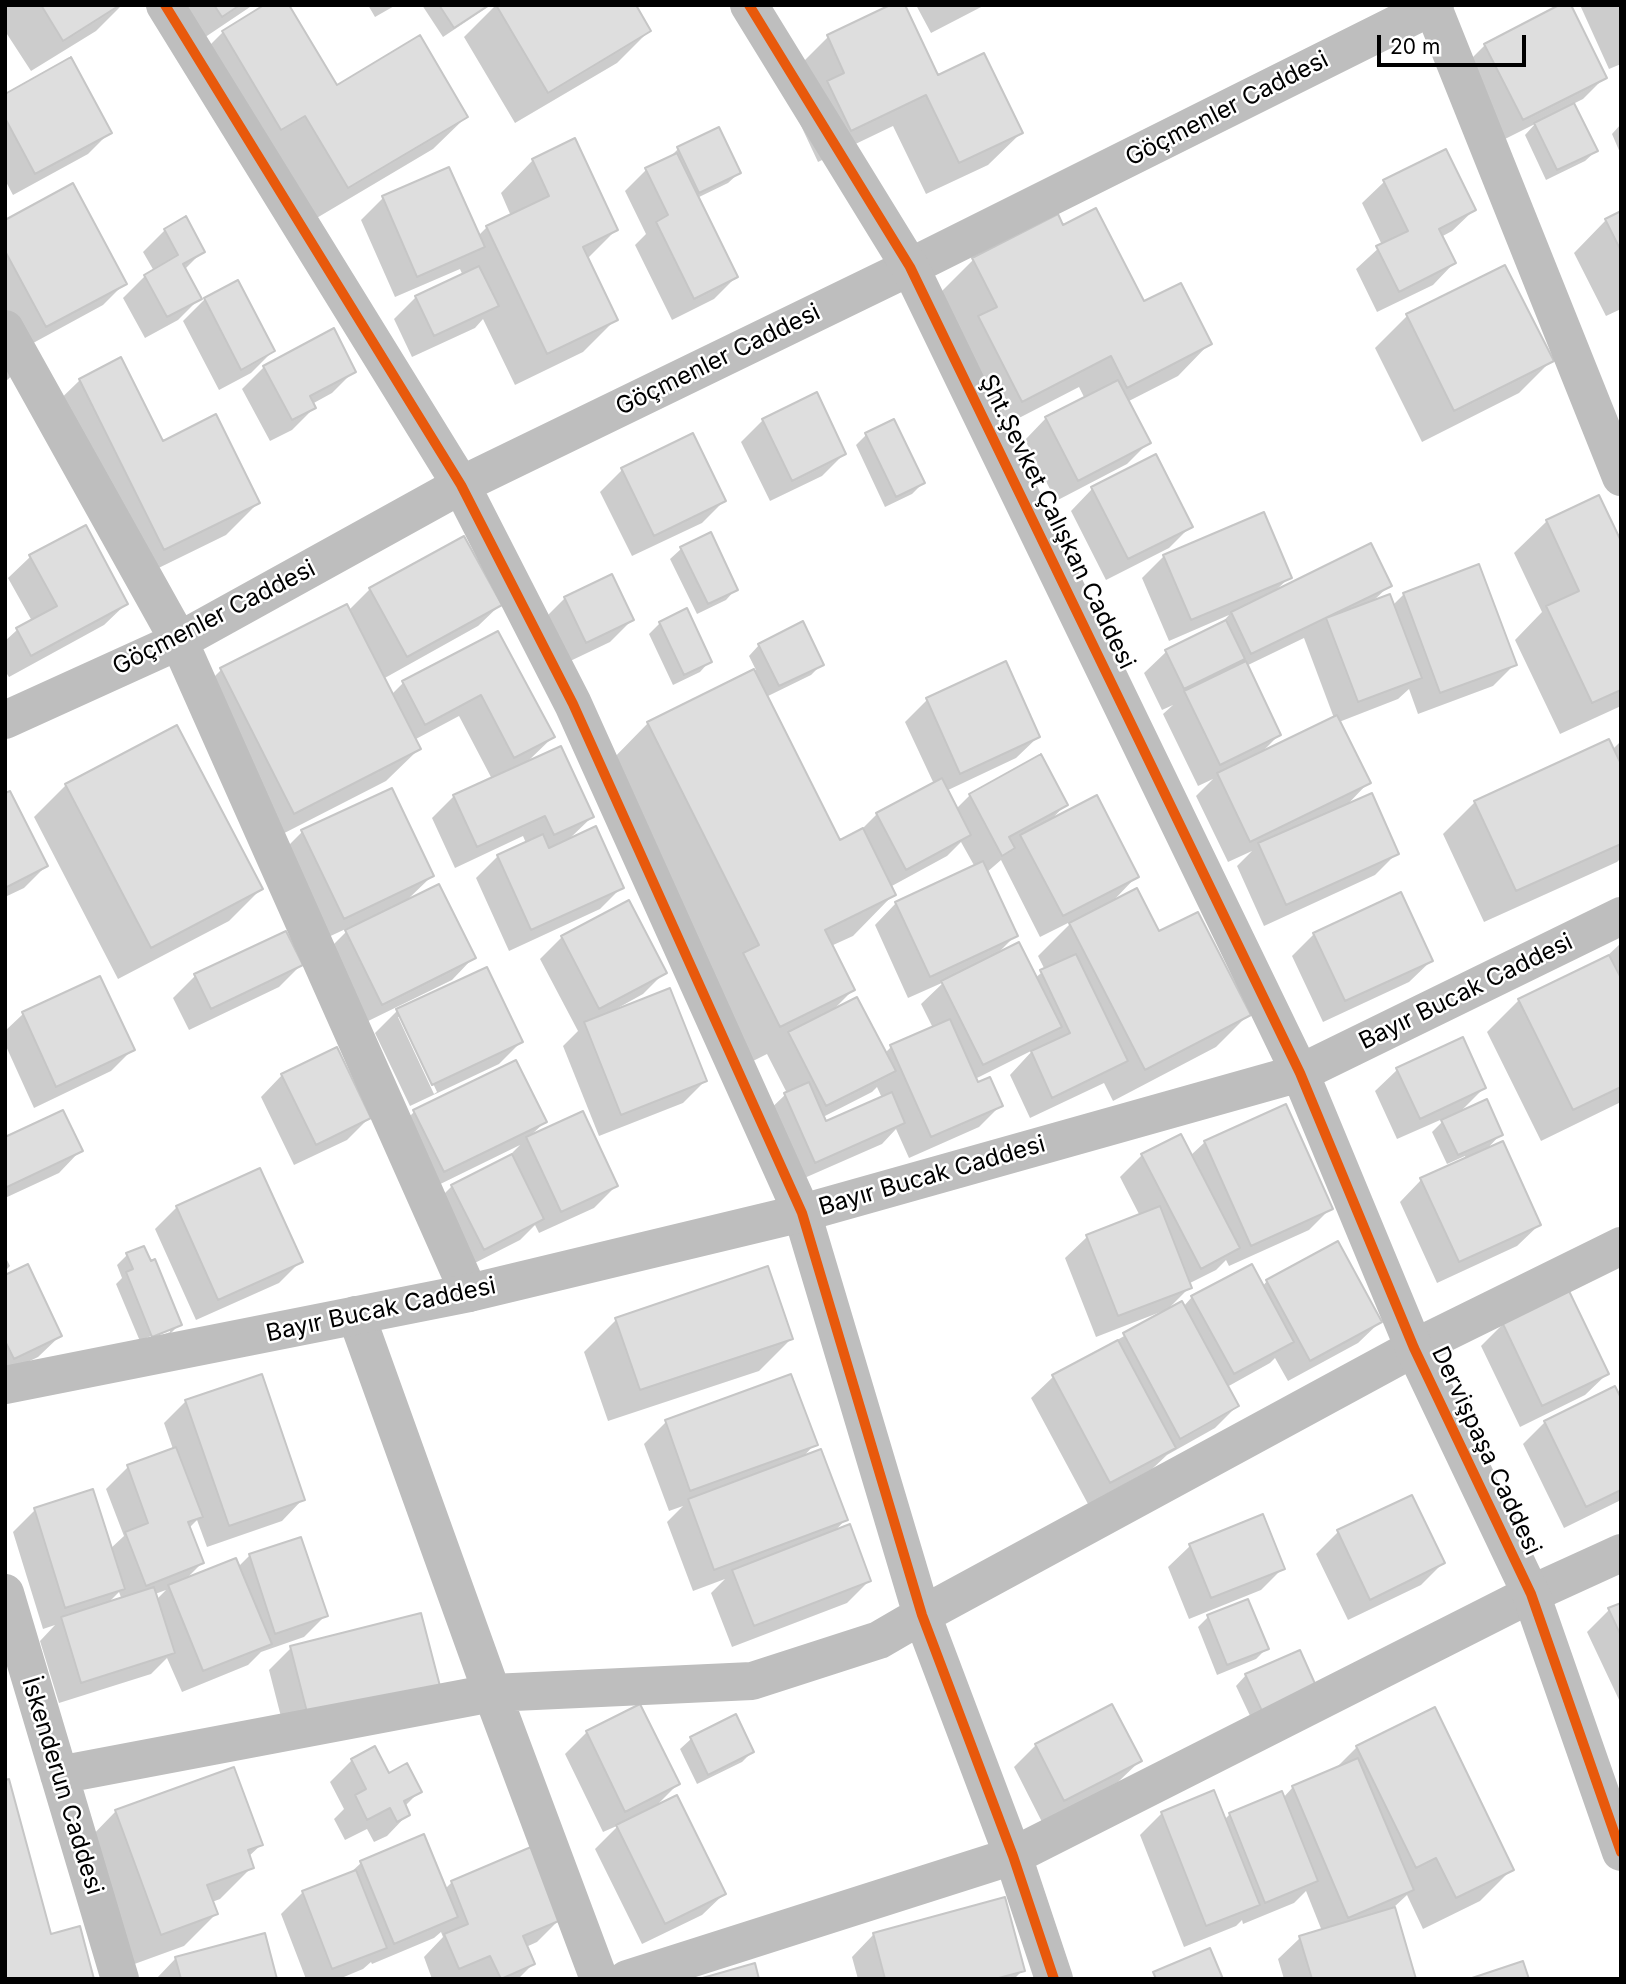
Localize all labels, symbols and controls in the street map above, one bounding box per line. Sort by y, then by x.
scale bar [1381,21,1530,65]
text: 20 m [1390,34,1440,59]
street label: Göçmenler Caddesi [1121,45,1333,173]
street label: Göçmenler Caddesi [611,298,825,422]
street label: Şht.Şevket Çalışkan Caddesi [973,370,1141,674]
street label: Göçmenler Caddesi [108,554,320,682]
street label: Bayır Bucak Caddesi [1355,928,1577,1056]
street label: Bayır Bucak Caddesi [816,1130,1048,1222]
street label: Bayır Bucak Caddesi [264,1272,498,1348]
street label: Dervişpaşa Caddesi [1425,1342,1547,1560]
street label: İskenderun Caddesi [15,1674,109,1898]

